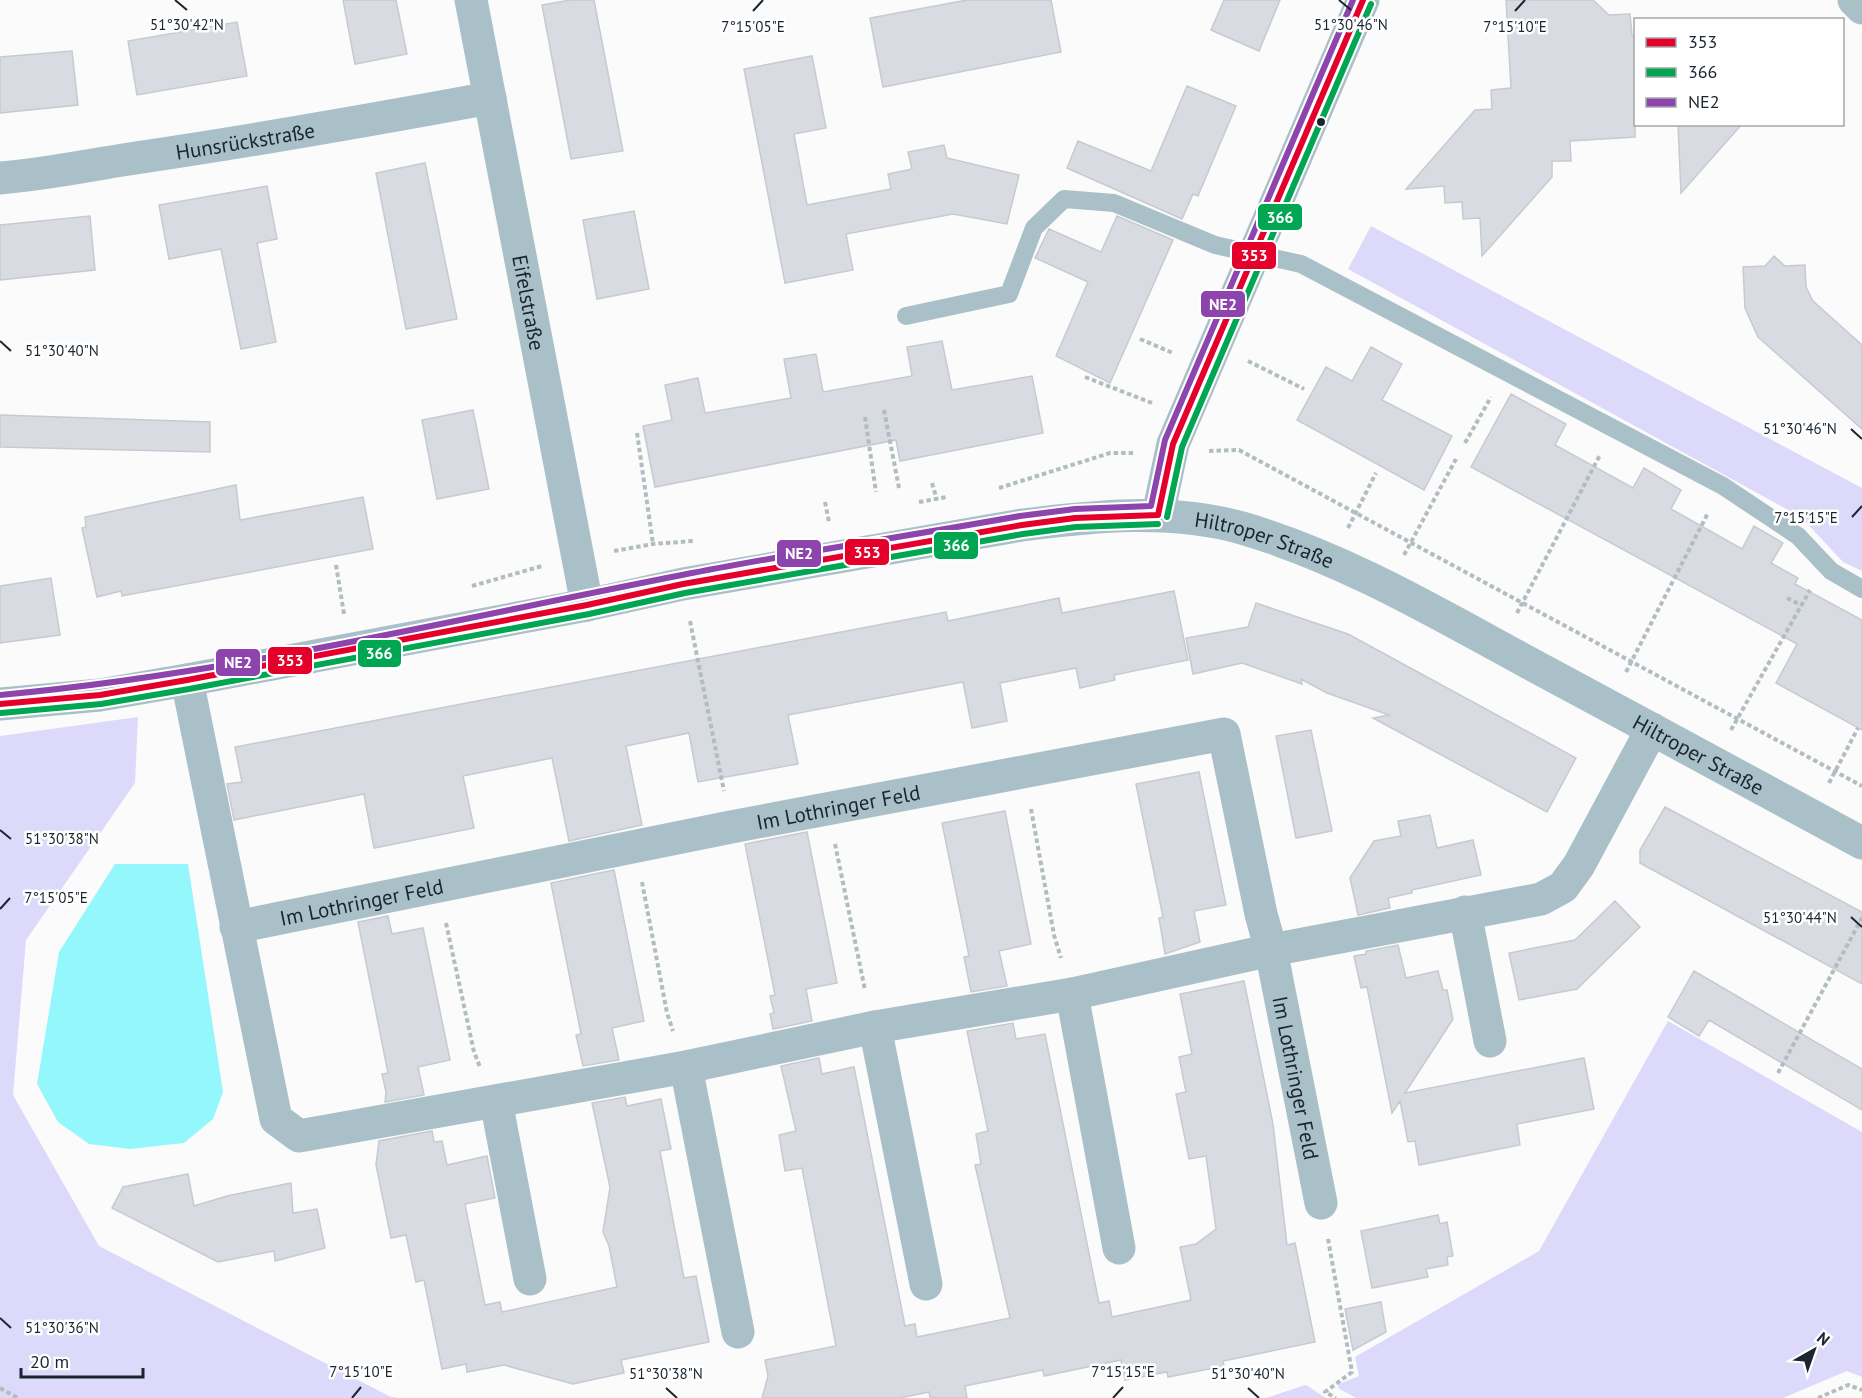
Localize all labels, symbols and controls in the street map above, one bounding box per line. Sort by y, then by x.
text: 51°30'42"N [150,15,224,34]
text: 51°30'46"N [1314,15,1388,34]
text: 7°15'05"E [721,17,785,36]
text: 7°15'10"E [1483,17,1547,36]
legend [1634,18,1844,126]
text: 353 [1688,30,1717,53]
text: 366 [1688,60,1717,83]
text: NE2 [1688,90,1720,113]
street label: Hunsrückstraße [174,116,317,165]
unlabelled marker [1315,116,1327,128]
line badge: 366 [1257,203,1303,231]
text: 366 [1266,207,1294,227]
line badge: 353 [1231,241,1277,270]
text: 353 [1240,245,1268,265]
street label: Eifelstraße [507,252,551,353]
line badge: NE2 [1200,290,1246,318]
text: NE2 [1209,294,1237,314]
text: 51°30'40"N [25,341,99,360]
text: 51°30'46"N [1763,419,1837,438]
street label: Hiltroper Straße [1193,505,1338,574]
text: 7°15'15"E [1774,508,1838,527]
line badge: 366 [933,531,979,560]
text: 366 [942,535,970,555]
line badge: 353 [844,538,890,566]
line badge: NE2 [776,539,822,568]
text: 353 [853,542,881,562]
text: NE2 [785,543,813,563]
line badge: 366 [357,639,402,668]
text: 366 [365,643,393,663]
line badge: 353 [267,646,313,675]
line badge: NE2 [215,648,261,677]
text: 353 [276,650,304,670]
text: NE2 [224,652,252,672]
street label: Hiltroper Straße [1628,708,1769,801]
street label: Im Lothringer Feld [754,778,922,835]
text: 51°30'38"N [25,829,99,848]
street label: Im Lothringer Feld [277,872,446,931]
text: 7°15'05"E [24,888,88,907]
text: 51°30'44"N [1763,908,1837,927]
street label: Im Lothringer Feld [1267,994,1326,1162]
text: 51°30'36"N [25,1318,99,1337]
north arrow [1784,1320,1844,1380]
text: N [1813,1327,1834,1350]
scale bar [21,1341,142,1379]
text: 20 m [30,1350,69,1373]
text: 7°15'10"E [329,1362,393,1381]
text: 7°15'15"E [1091,1362,1155,1381]
text: 51°30'38"N [629,1364,703,1383]
text: 51°30'40"N [1211,1364,1285,1383]

